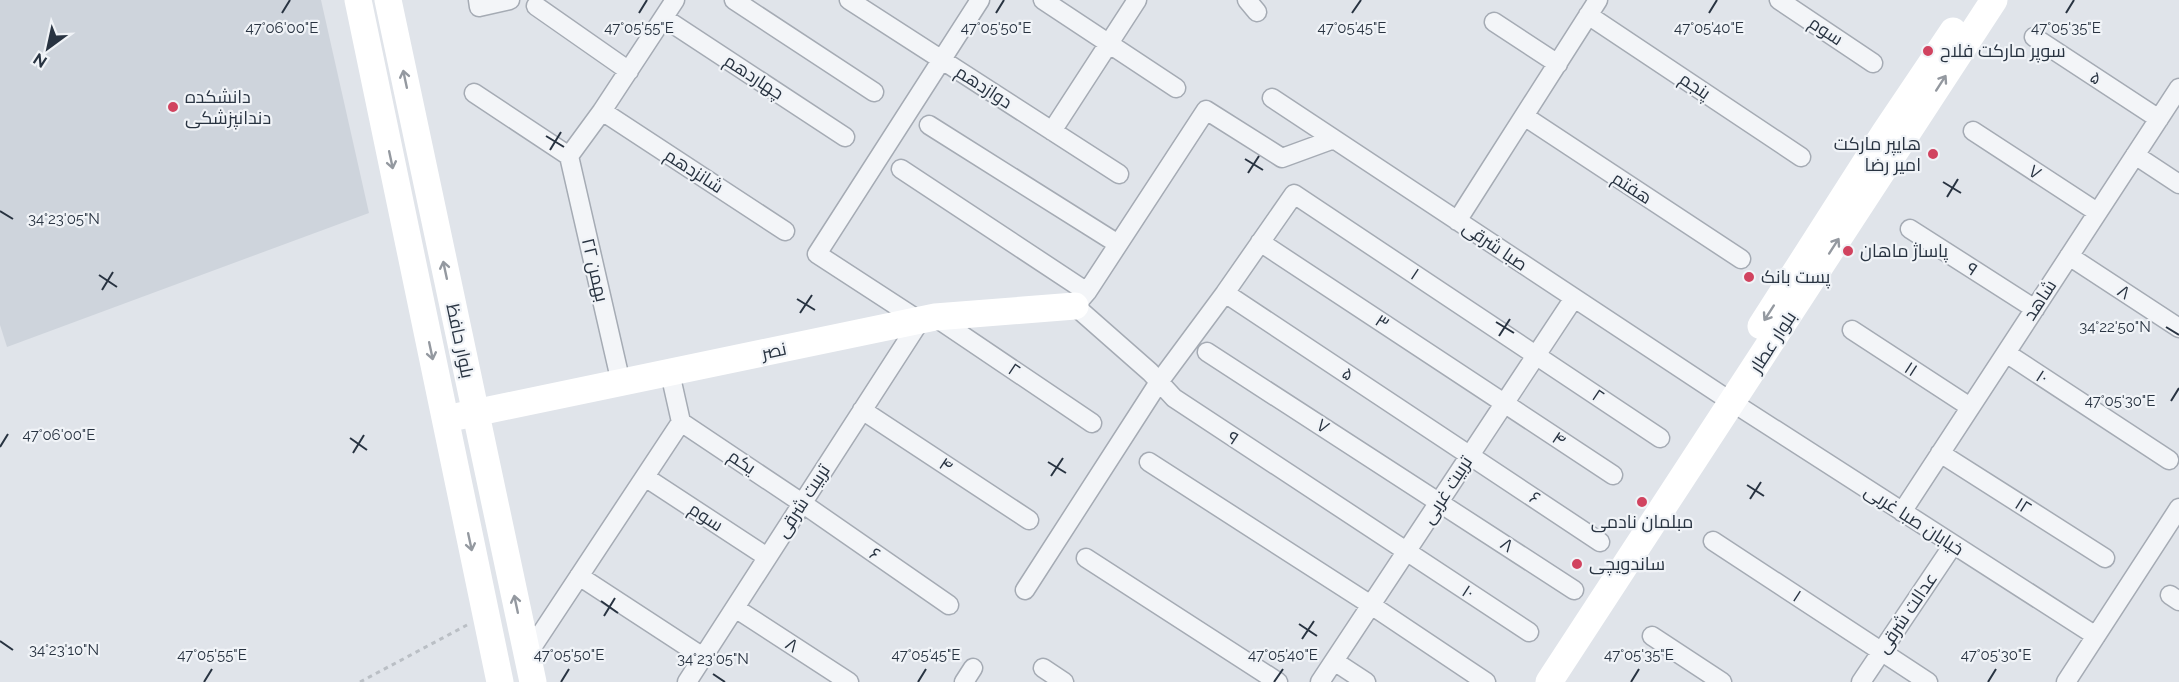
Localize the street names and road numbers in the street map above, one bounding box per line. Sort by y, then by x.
street label: سوم [1804,12,1847,51]
street label: چهاردهم [719,50,788,105]
street label: دوازدهم [951,61,1016,114]
street label: ۵ [2086,66,2106,89]
street label: پنجم [1675,68,1715,105]
street label: شانزدهم [660,144,727,199]
street label: ۷ [2025,160,2046,183]
street label: هفتم [1607,167,1656,210]
street label: صبا شرقی [1459,216,1531,276]
street label: ۲۲ بهمن [577,236,613,304]
street label: ۹ [1963,257,1982,280]
street label: ۱ [1407,263,1423,284]
street label: شاهد [2019,275,2060,324]
street label: ۸ [2114,280,2135,303]
street label: بلوار حافظ [441,302,479,380]
street label: بلوار عطار [1744,307,1801,378]
street label: ۳ [1371,309,1393,334]
street label: نصر [759,338,788,365]
street label: ۱۱ [1901,357,1922,380]
street label: ۲ [1004,358,1024,381]
street label: ۵ [1338,362,1358,385]
street label: ۱۰ [2032,365,2052,388]
street label: ۲ [1588,384,1608,407]
street label: ۷ [1313,414,1334,437]
street label: ۹ [1224,426,1243,449]
street label: ۴ [1548,427,1570,451]
street label: یکم [723,445,760,480]
street label: تربیت غربی [1417,452,1477,528]
street label: ۴ [935,453,957,477]
street label: تربیت شرقی [771,460,835,542]
street label: خیابان صبا غربی [1860,480,1968,560]
street label: ۶ [1526,486,1545,509]
street label: ۱۲ [2011,493,2035,518]
street label: سوم [684,498,727,537]
street label: ۸ [1497,533,1518,556]
street label: ۶ [866,543,885,565]
street label: عدالت شرقی [1872,568,1942,658]
street label: ۱۰ [1458,580,1478,603]
street label: ۱ [1789,585,1805,606]
street label: ۸ [782,633,803,656]

